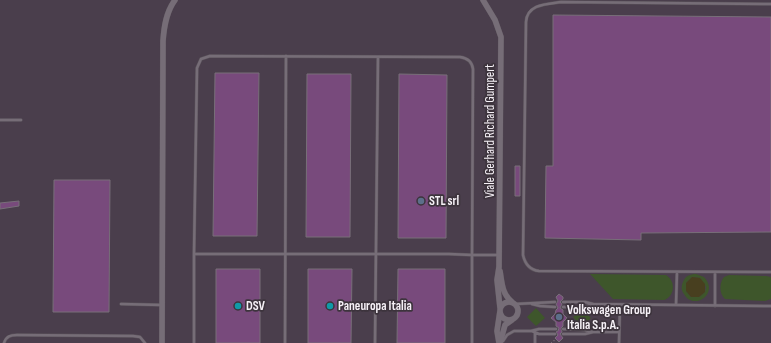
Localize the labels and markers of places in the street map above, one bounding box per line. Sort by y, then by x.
place label: STL srl [429,193,460,209]
marker: STL srl [416,196,426,206]
place label: DSV [246,298,265,314]
place label: Paneuropa Italia [338,298,412,314]
marker: DSV [233,301,243,311]
marker: Paneuropa Italia [325,301,335,311]
place label: Volkswagen Group Italia S.p.A. [567,302,651,333]
marker: Volkswagen Group Italia S.p.A. [554,312,564,322]

